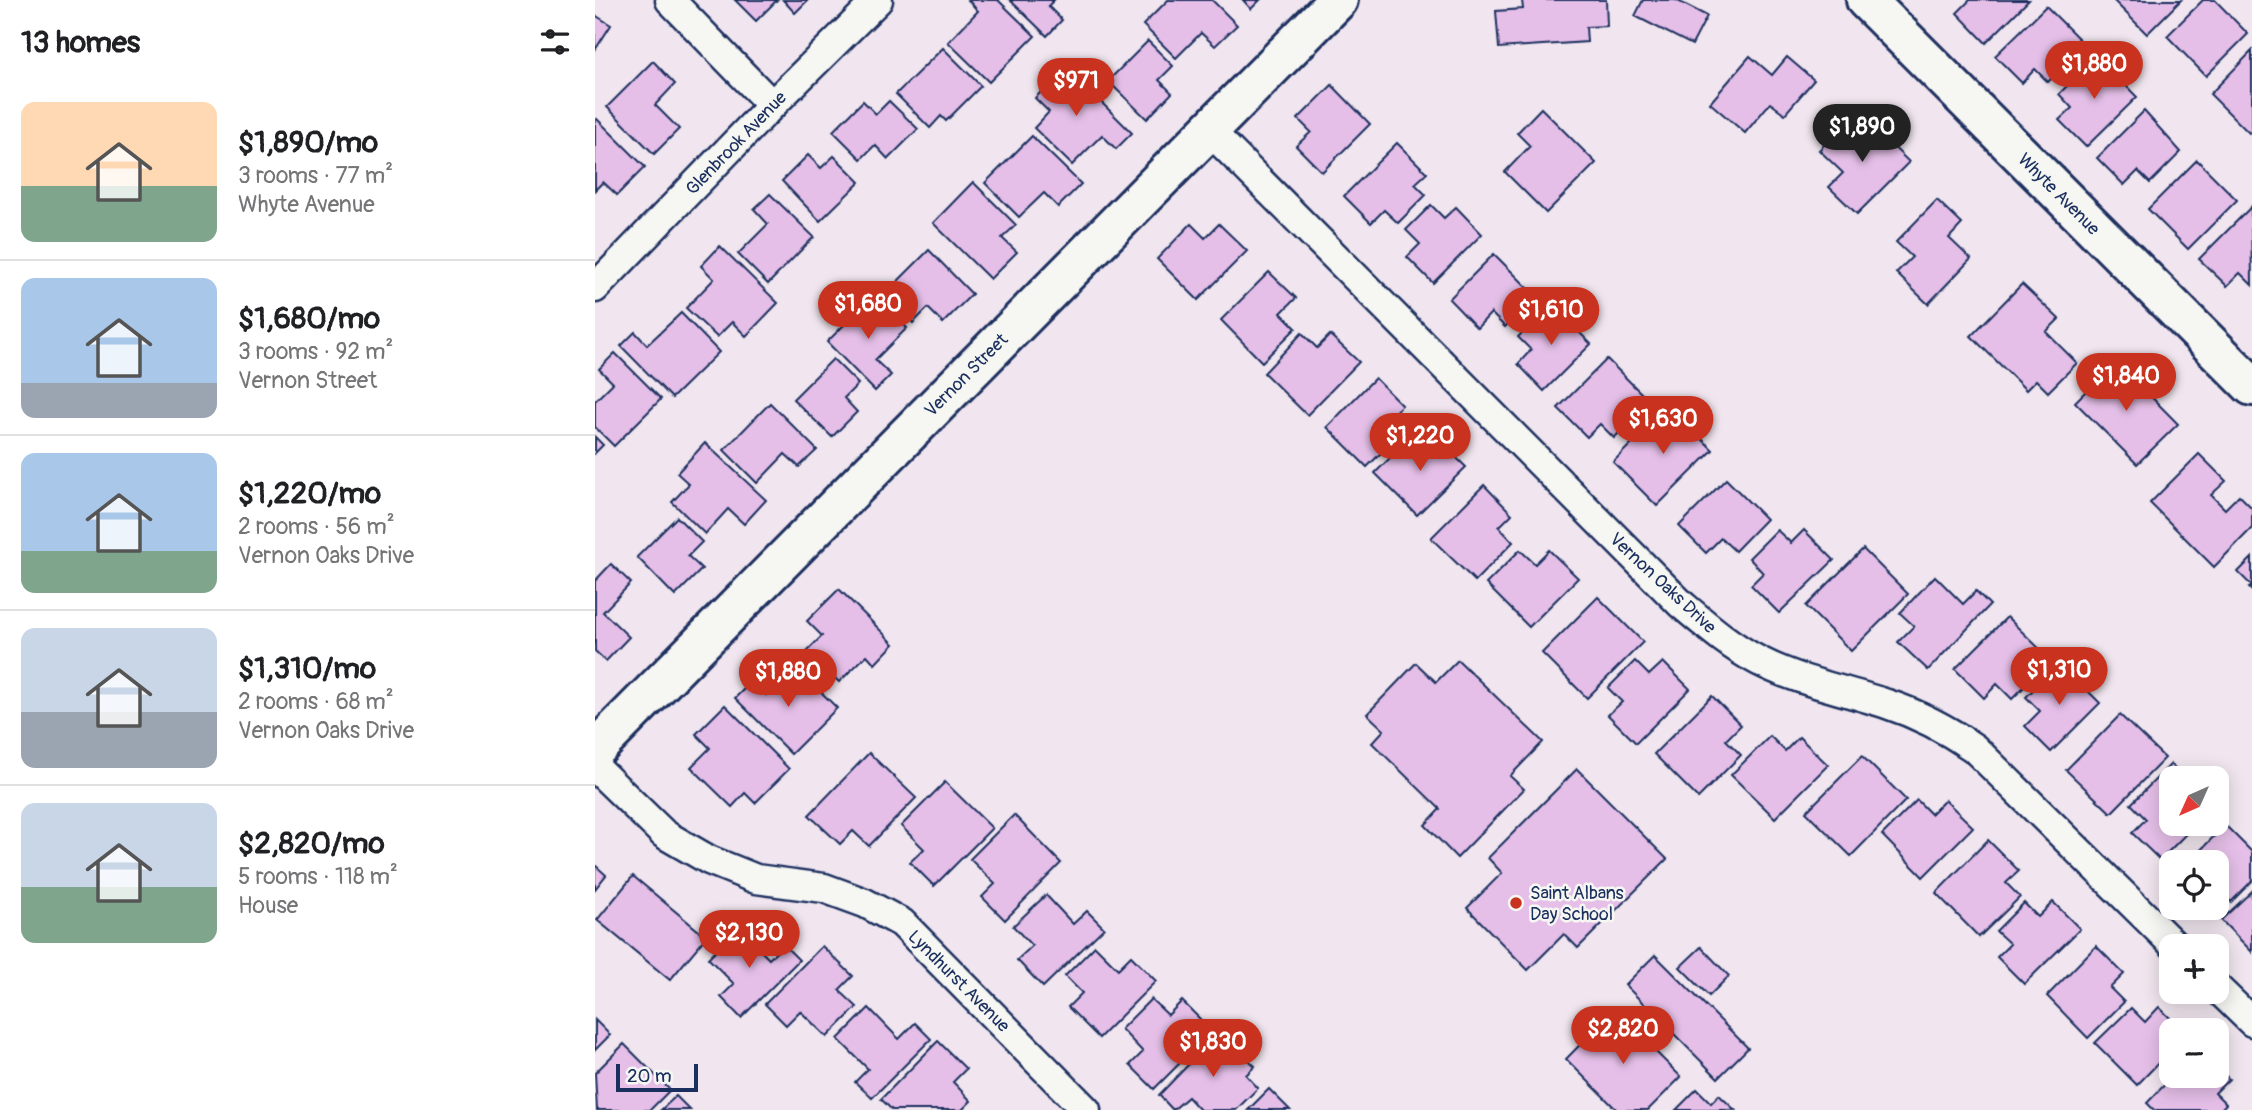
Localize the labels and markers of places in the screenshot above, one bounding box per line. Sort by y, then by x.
pin: $1,880 [2037,42,2151,101]
pin: $971 [1035,58,1117,118]
pin: $1,890 [1805,104,1919,164]
pin: $1,680 [811,282,925,341]
pin: $1,610 [1494,288,1608,347]
pin: $1,840 [2069,354,2183,413]
pin: $1,630 [1606,396,1720,456]
pin: $1,220 [1363,414,1477,473]
pin: $1,310 [2002,648,2116,707]
pin: $1,880 [731,650,845,709]
place label: Saint Albans Day School [1530,882,1624,926]
marker: Saint Albans Day School [1508,895,1524,911]
pin: $2,130 [692,911,806,970]
pin: $2,820 [1566,1006,1680,1066]
pin: $1,830 [1156,1020,1270,1079]

